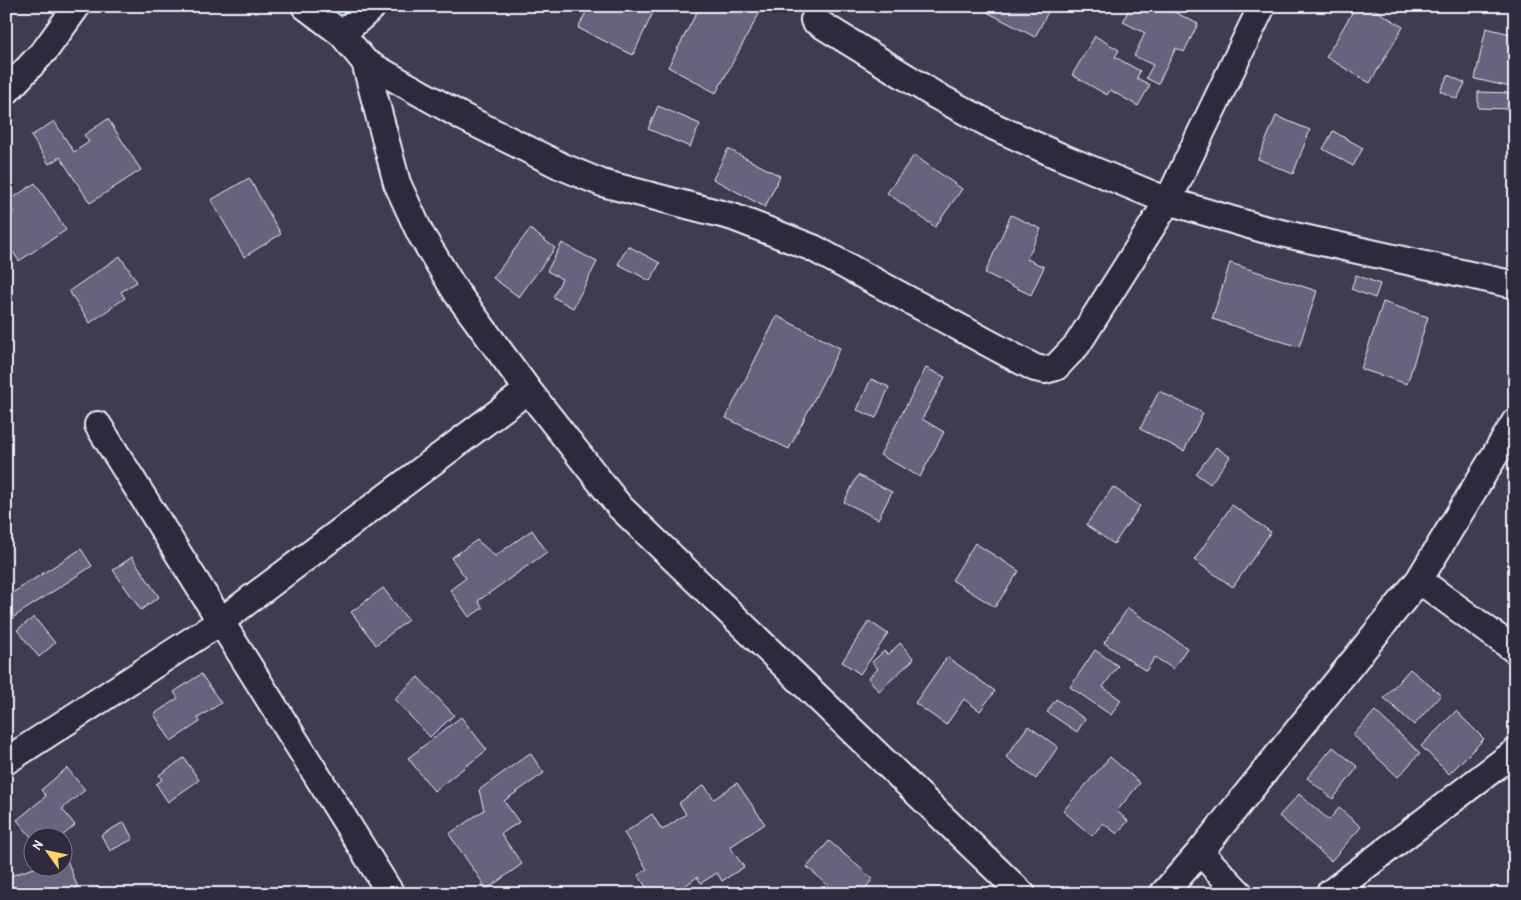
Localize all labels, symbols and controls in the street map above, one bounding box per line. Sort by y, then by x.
north arrow [22,828,72,878]
text: N [27,836,47,853]

